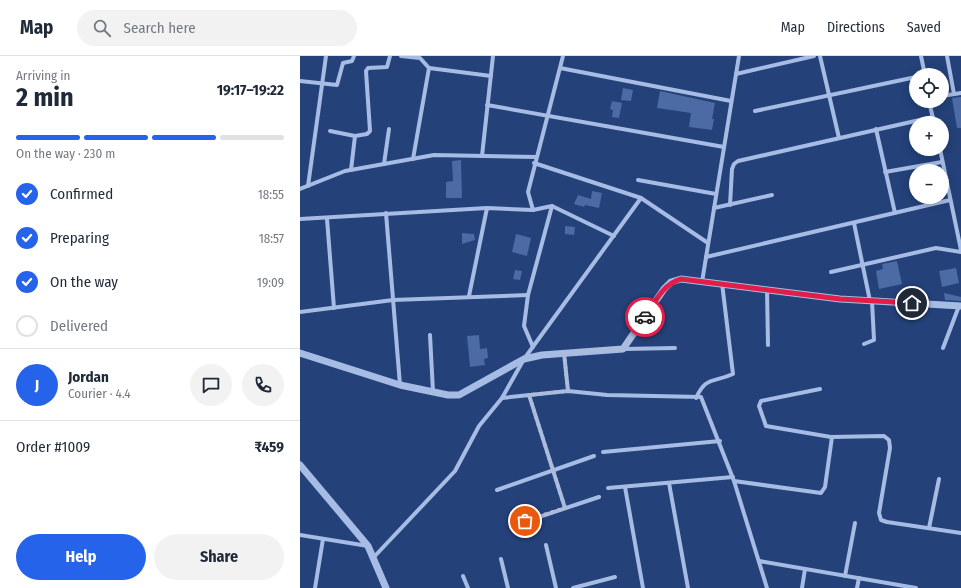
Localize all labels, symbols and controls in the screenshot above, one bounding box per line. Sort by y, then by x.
search box [77,10,357,46]
text: Map [20,16,53,39]
icon: search [91,17,113,39]
text: Search here [123,19,196,37]
text: Map [781,19,805,36]
text: Directions [827,19,885,36]
text: Saved [907,19,941,36]
text: Arriving in [16,68,70,83]
map controls [909,68,949,204]
button: locate [909,68,949,108]
text: 19:17–19:22 [217,81,284,99]
text: 2 min [16,82,74,113]
button: + [909,116,949,156]
text: On the way · 230 m [16,146,115,161]
button: − [909,164,949,204]
icon: check [16,183,38,205]
text: Confirmed [50,185,113,203]
text: 18:55 [258,187,284,202]
icon: check [16,227,38,249]
text: Preparing [50,229,109,247]
text: 18:57 [259,231,284,246]
icon: check [16,271,38,293]
text: On the way [50,273,118,291]
text: 19:09 [257,275,284,290]
pin [895,286,929,320]
icon: home [901,292,923,314]
courier [625,297,665,337]
icon: car [634,306,656,328]
text: Delivered [50,317,108,335]
button: chat [190,364,232,406]
button: phone [242,364,284,406]
text: Jordan [68,368,109,386]
text: J [35,376,39,394]
text: Courier · 4.4 [68,386,131,401]
text: Order #1009 [16,438,90,456]
text: ₹459 [255,438,284,456]
pin [508,504,542,538]
icon: bag [514,510,536,532]
button: Help [16,534,146,580]
button: Share [154,534,284,580]

